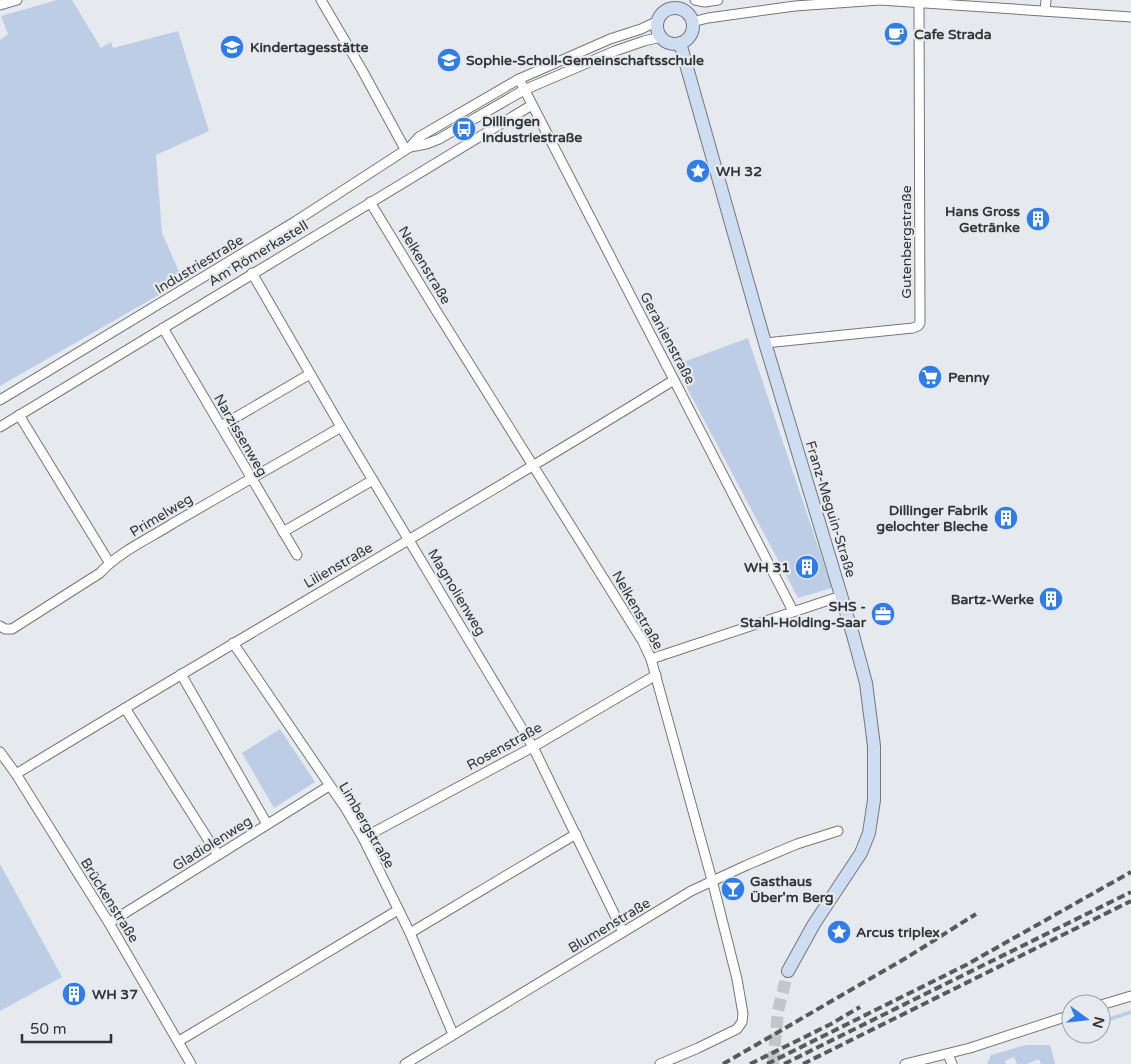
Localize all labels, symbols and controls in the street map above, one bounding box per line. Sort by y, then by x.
cafe icon: Cafe Strada [883,21,909,47]
place label: Cafe Strada [914,26,992,43]
school or university icon: Kindertagesstätte [219,34,245,60]
place label: Kindertagesstätte [250,39,369,56]
school or university icon: Sophie-Scholl-Gemeinschaftsschule [436,47,462,73]
place label: Sophie-Scholl-Gemeinschaftsschule [466,52,704,69]
place label: Dillingen Industriestraße [482,113,582,146]
bus stop icon: Dillingen Industriestraße [451,116,477,142]
place icon: WH 32 [685,158,711,184]
place label: WH 32 [716,163,762,180]
street label: Gutenbergstraße [898,185,915,299]
place label: Hans Gross Getränke [945,203,1020,236]
building icon: Hans Gross Getränke [1025,206,1051,232]
street label: Am Römerkastell [205,217,311,290]
street label: Nelkenstraße [395,223,455,307]
street label: Industriestraße [152,231,247,298]
street label: Geranienstraße [636,289,699,387]
supermarket icon: Penny [917,364,943,390]
place label: Penny [948,369,990,386]
street label: Narzissenweg [210,391,271,480]
street label: Franz-Meguin-Straße [802,439,859,580]
street label: Primelweg [127,490,196,541]
place label: Dillinger Fabrik gelochter Bleche [876,502,988,535]
building icon: Dillinger Fabrik gelochter Bleche [993,505,1019,531]
street label: Lilienstraße [301,539,376,592]
street label: Magnolienweg [424,546,489,639]
building icon: WH 31 [794,554,820,580]
place label: WH 31 [744,559,790,576]
street label: Nelkenstraße [608,568,667,653]
building icon: Bartz-Werke [1038,586,1064,612]
place label: Bartz-Werke [951,591,1034,608]
place label: SHS - Stahl-Holding-Saar [740,598,867,631]
office icon: SHS - Stahl-Holding-Saar [870,601,896,627]
street label: Rosenstraße [464,719,545,774]
street label: Limbergstraße [335,779,398,871]
street label: Gladiolenweg [169,812,255,875]
street label: Brückenstraße [77,855,142,946]
place label: Gasthaus Über'm Berg [750,873,834,906]
bar icon: Gasthaus Über'm Berg [720,876,746,902]
street label: Blumenstraße [565,894,653,957]
place icon: Arcus triplex [826,919,852,945]
place label: Arcus triplex [856,924,940,941]
building icon: WH 37 [61,981,87,1007]
place label: WH 37 [92,986,138,1003]
north arrow [1061,994,1111,1044]
scale bar [22,1012,111,1044]
text: N [1088,1015,1108,1030]
text: 50 m [30,1020,67,1038]

